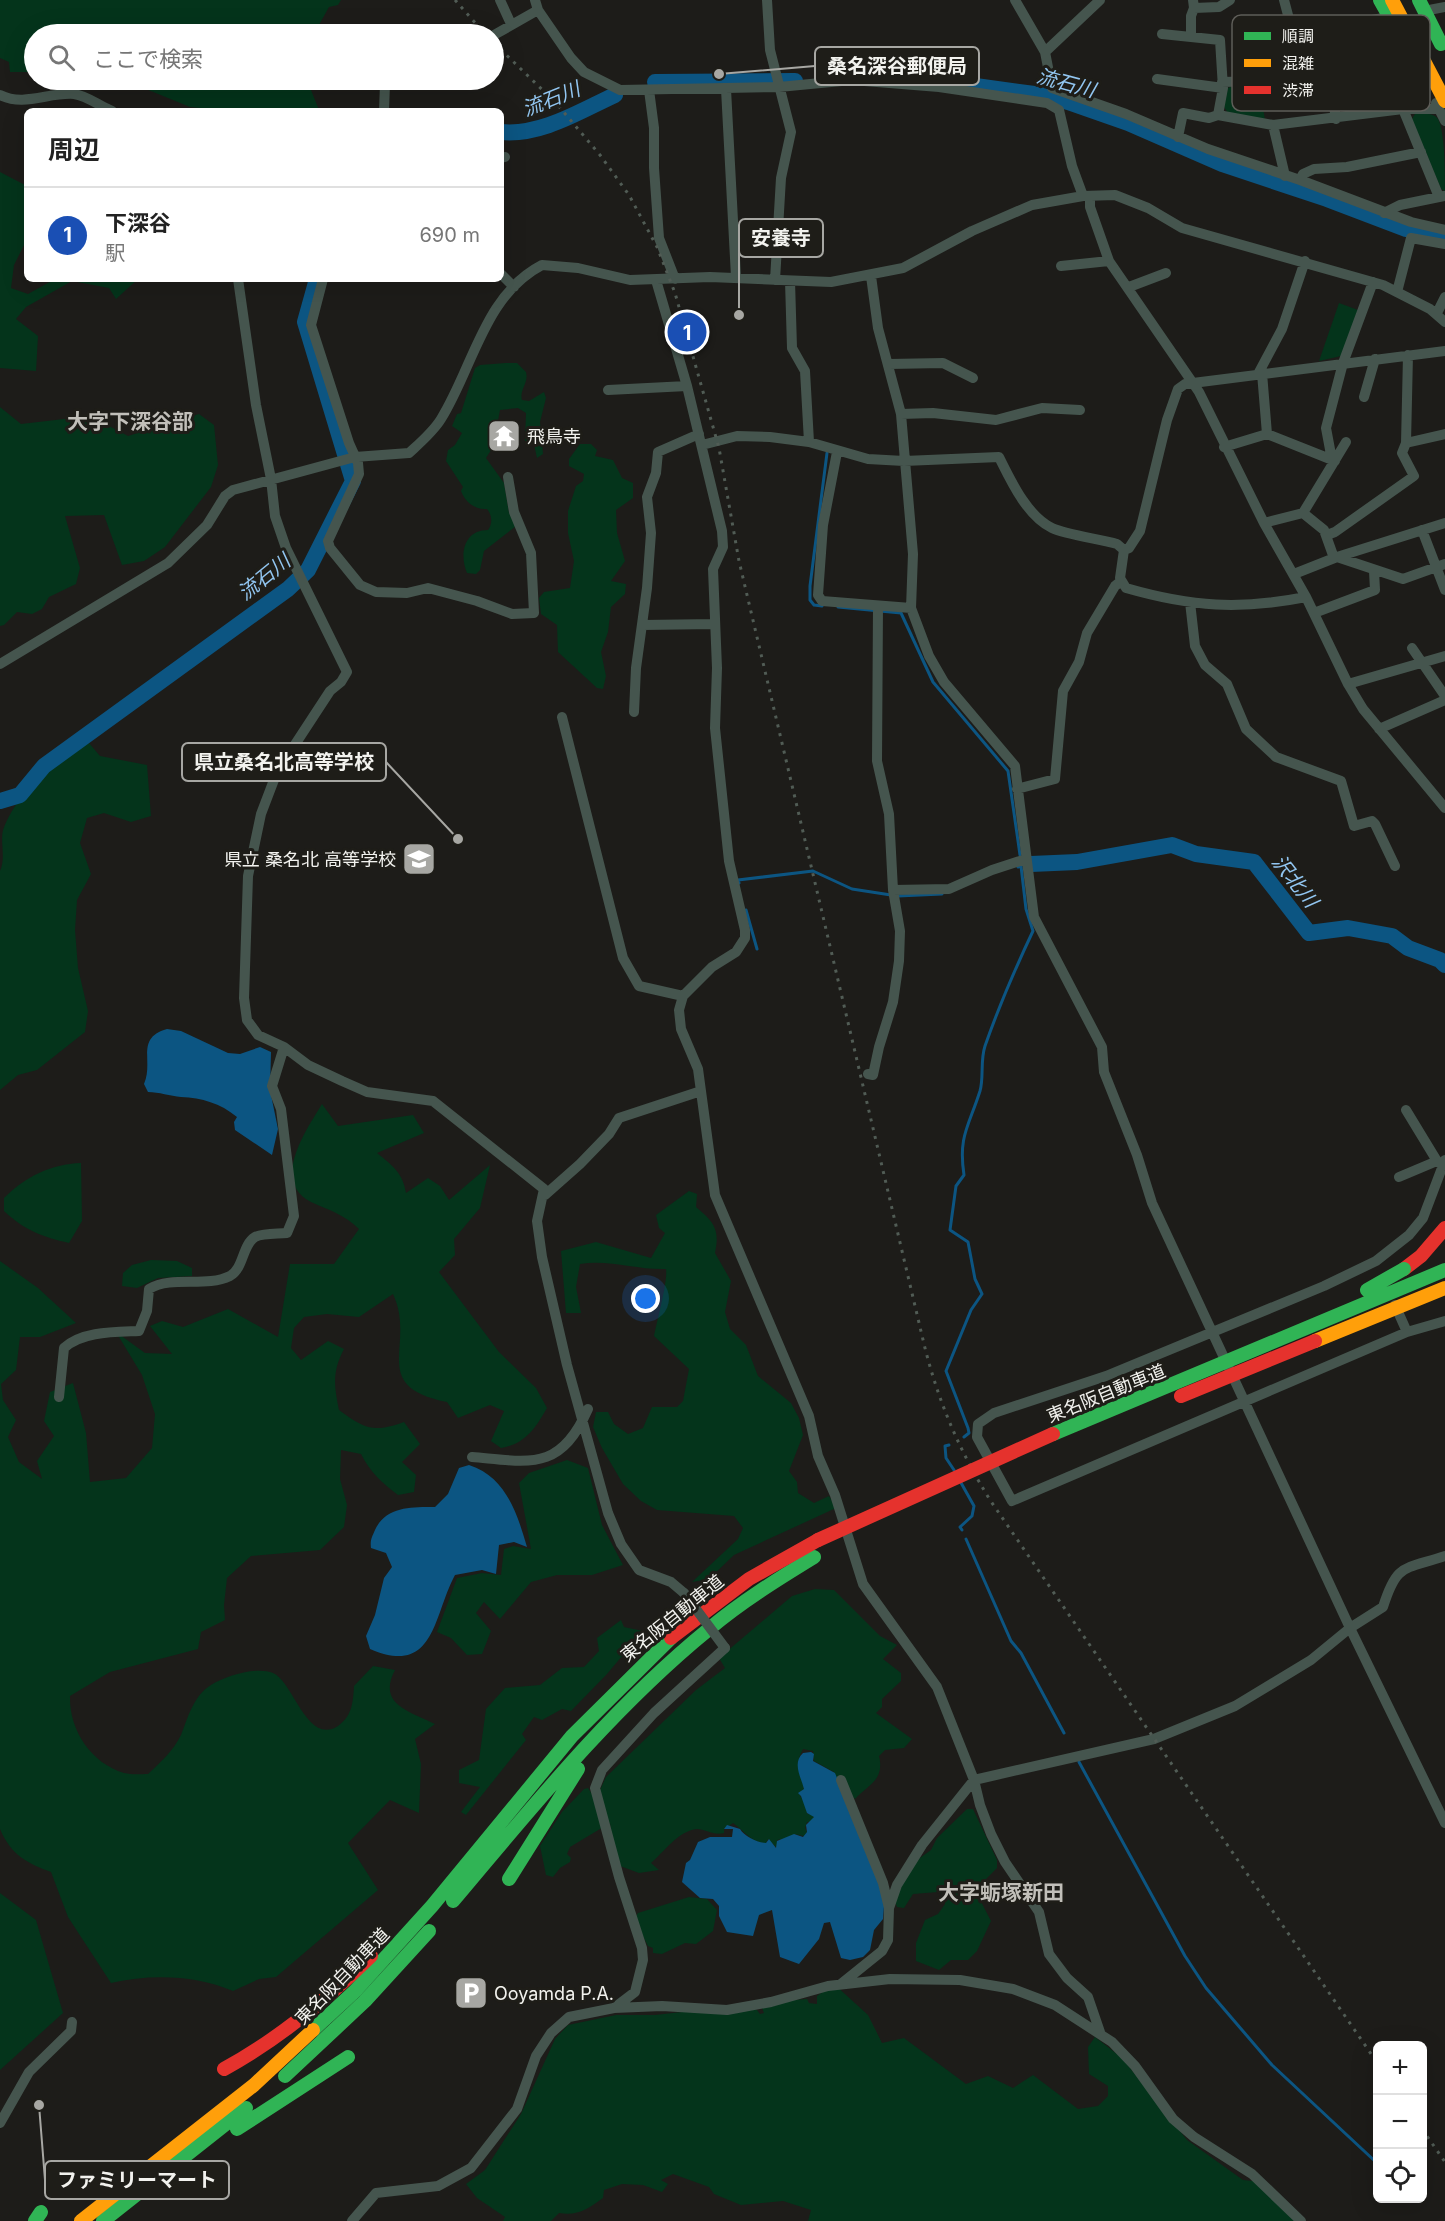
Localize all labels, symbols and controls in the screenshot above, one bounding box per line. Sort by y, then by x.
legend [1232,15,1430,111]
search box [24,24,504,90]
text: 順調 [1282,26,1314,46]
icon: search [45,41,78,74]
text: ここで検索 [93,46,203,72]
callout: 桑名深谷郵便局 [815,47,979,85]
text: 混雑 [1282,53,1314,73]
text: 桑名深谷郵便局 [827,54,967,78]
water label: 流石川 [1034,64,1100,103]
water label: 流石川 [519,76,585,121]
text: 渋滞 [1282,80,1314,100]
text: 周辺 [48,134,100,165]
text: 下深谷 [105,210,171,236]
callout: 安養寺 [739,219,823,257]
text: 1 [63,223,72,247]
text: 690 m [419,223,480,247]
text: 安養寺 [751,226,811,250]
text: 駅 [105,241,125,265]
pin: 1 [668,310,706,354]
district label: 大字下深谷部 [67,409,193,434]
temple icon: 飛鳥寺 [486,418,522,454]
place label: 飛鳥寺 [527,426,581,447]
water label: 流石川 [233,548,296,605]
callout: 県立桑名北高等学校 [182,743,386,781]
text: 県立桑名北高等学校 [194,750,374,774]
school or university icon: 県立 桑名北 高等学校 [401,841,437,877]
place label: 県立 桑名北 高等学校 [224,849,396,870]
water label: 沢北川 [1267,850,1324,914]
your location [631,1284,660,1313]
street label: 東名阪自動車道 [1044,1360,1168,1426]
street label: 東名阪自動車道 [616,1570,728,1666]
district label: 大字蛎塚新田 [938,1880,1064,1905]
street label: 東名阪自動車道 [291,1923,393,2029]
parking icon: Ooyamda P.A. [453,1975,489,2011]
place label: Ooyamda P.A. [494,1983,614,2004]
map controls [1373,2041,1427,2203]
button: + [1373,2041,1427,2095]
button: − [1373,2095,1427,2149]
button: locate [1373,2149,1427,2203]
callout: ファミリーマート [45,2161,229,2199]
text: ファミリーマート [57,2168,217,2192]

